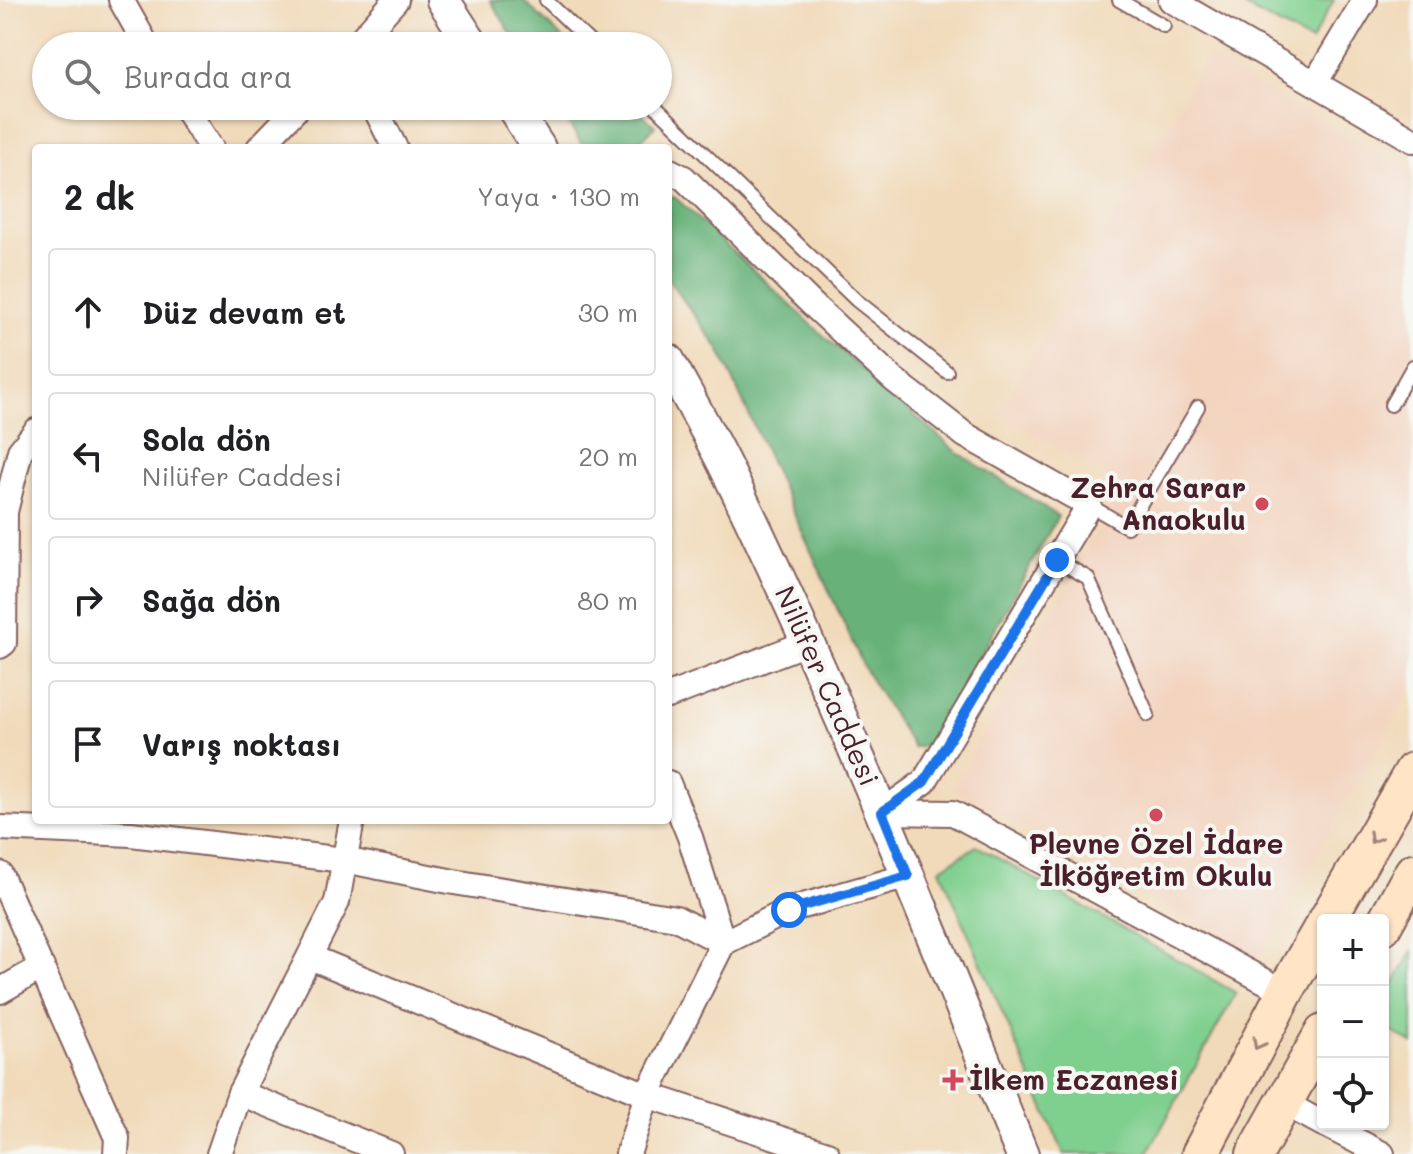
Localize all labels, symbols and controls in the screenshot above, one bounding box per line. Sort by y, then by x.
search box [32,32,672,120]
icon: search [60,54,104,98]
text: Burada ara [124,56,293,96]
text: 2 dk [64,174,135,219]
text: Yaya · 130 m [477,179,640,213]
icon: ahead [66,290,110,334]
text: Düz devam et [142,292,346,332]
text: 30 m [578,295,638,329]
text: Sola dön [142,419,271,459]
icon: left [66,434,110,478]
text: 20 m [578,439,638,473]
text: Nilüfer Caddesi [142,459,342,493]
place label: Zehra Sarar Anaokulu [1070,469,1246,537]
marker: Zehra Sarar Anaokulu [1253,495,1271,513]
route end [1039,542,1075,578]
icon: right [66,578,110,622]
text: Sağa dön [142,580,281,620]
street label: Nilüfer Caddesi [768,580,888,791]
text: 80 m [577,583,638,617]
icon: arrive [66,722,110,766]
text: Varış noktası [142,724,341,764]
marker: Plevne Özel İdare İlköğretim Okulu [1147,806,1165,824]
place label: Plevne Özel İdare İlköğretim Okulu [1029,825,1283,893]
one-way arrow [1368,830,1384,844]
route start [771,892,807,928]
map controls [1317,914,1389,1130]
button: + [1317,914,1389,986]
button: − [1317,986,1389,1058]
one-way arrow [1252,1035,1267,1050]
button: locate [1317,1058,1389,1130]
place label: İlkem Eczanesi [969,1061,1179,1097]
marker: İlkem Eczanesi [944,1071,962,1089]

